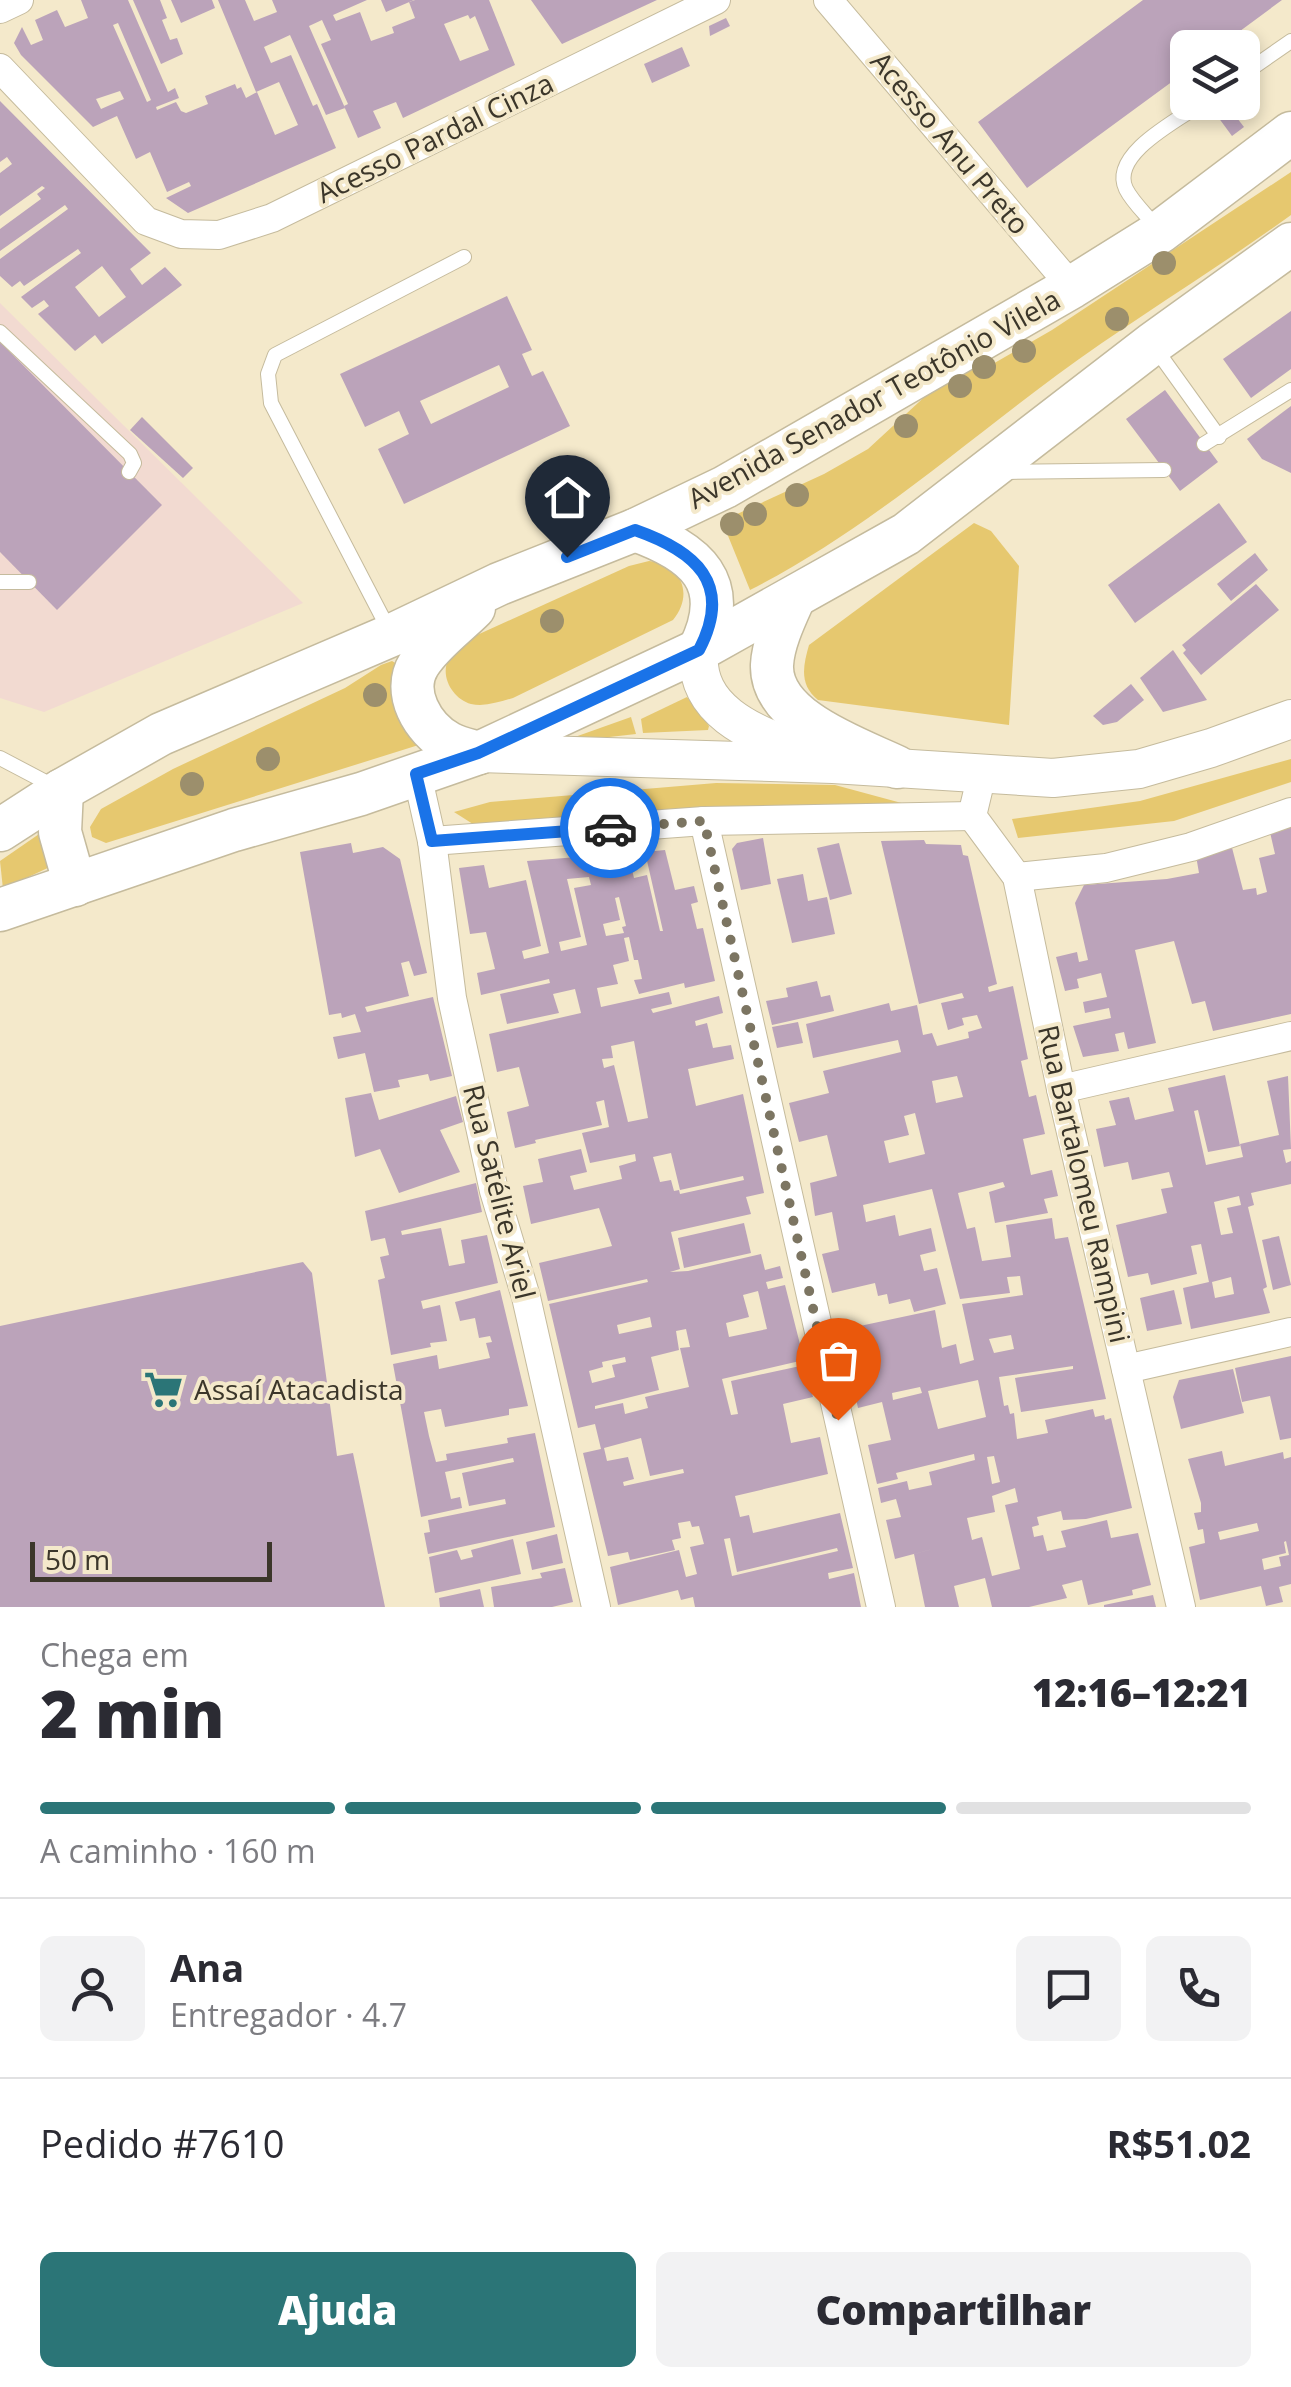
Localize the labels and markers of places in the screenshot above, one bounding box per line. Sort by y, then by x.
pin [525,455,610,558]
pin [796,1318,881,1421]
supermarket icon: Assaí Atacadista [143,1369,185,1411]
place label: Assaí Atacadista [194,1370,404,1408]

